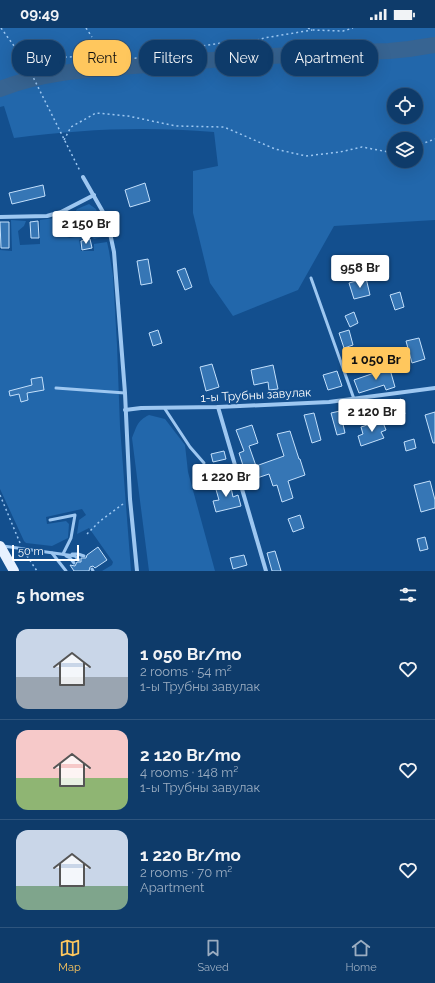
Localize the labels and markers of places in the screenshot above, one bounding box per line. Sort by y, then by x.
pin: 2 150 Br [45,211,127,245]
pin: 958 Br [327,255,393,289]
pin: 1 050 Br [335,347,417,381]
pin: 2 120 Br [331,399,413,433]
pin: 1 220 Br [185,464,267,498]

